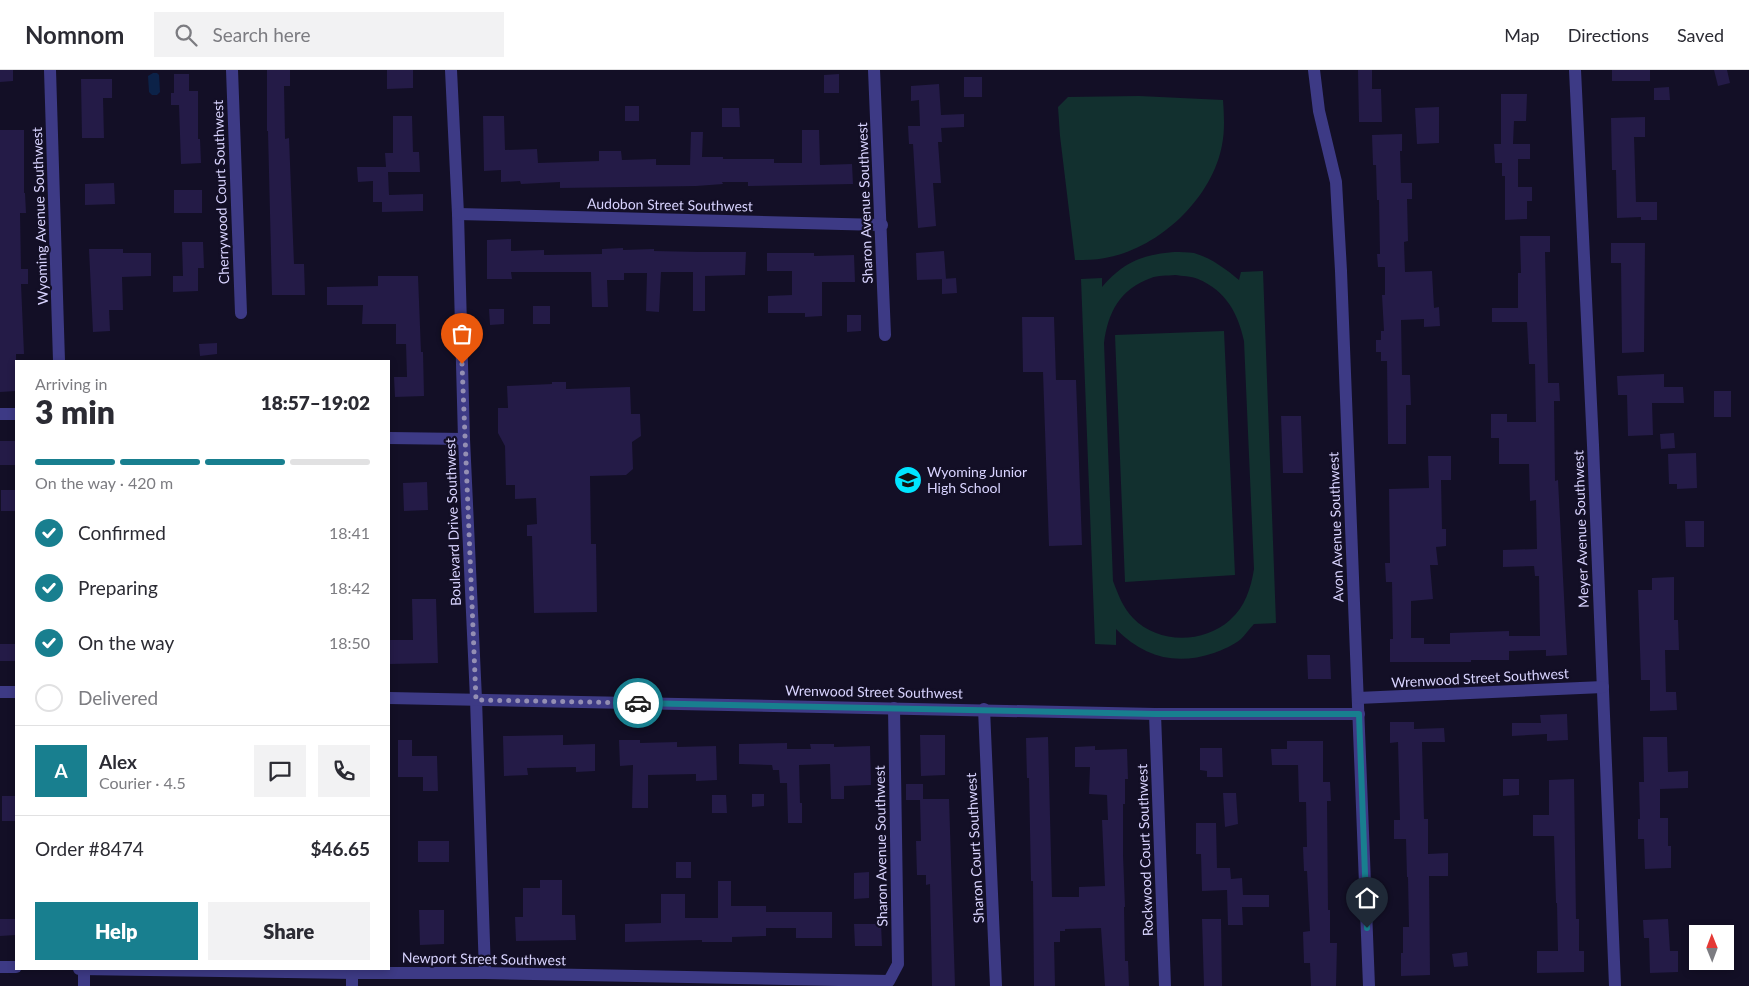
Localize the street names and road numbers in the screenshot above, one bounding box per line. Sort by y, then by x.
street label: Cherrywood Court Southwest [209,100,232,284]
street label: Sharon Avenue Southwest [853,122,876,284]
street label: Wyoming Avenue Southwest [28,127,51,305]
street label: Audobon Street Southwest [587,195,753,214]
street label: Boulevard Drive Southwest [441,438,464,606]
street label: Meyer Avenue Southwest [1569,450,1592,608]
street label: Avon Avenue Southwest [1324,452,1347,602]
street label: Wrenwood Street Southwest [1391,664,1569,691]
street label: Wrenwood Street Southwest [785,681,963,702]
street label: Rockwood Court Southwest [1133,764,1156,936]
street label: Sharon Avenue Southwest [871,765,890,927]
street label: Sharon Court Southwest [962,772,987,924]
street label: Newport Street Southwest [402,949,566,968]

